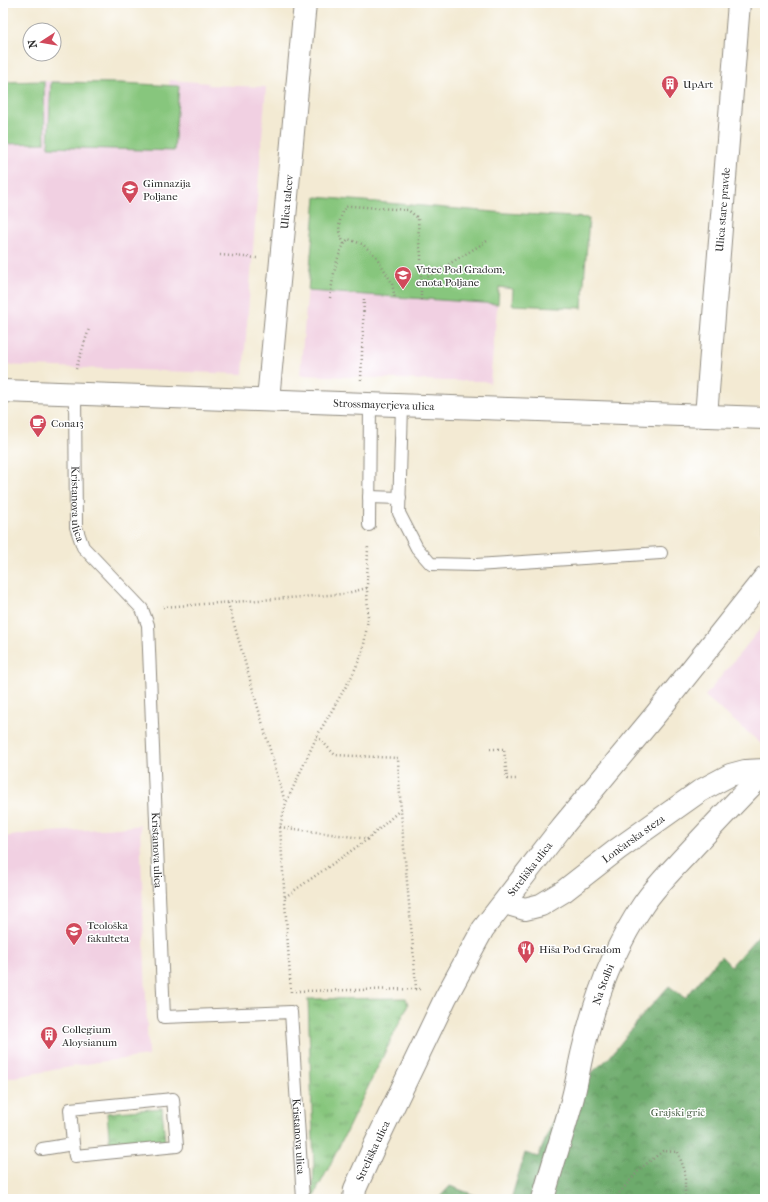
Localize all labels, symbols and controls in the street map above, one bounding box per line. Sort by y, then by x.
north arrow [22,22,62,62]
text: N [25,38,40,49]
building icon: UpArt [660,74,680,99]
place label: UpArt [683,78,713,91]
street label: Ulica stare pravde [713,166,733,253]
street label: Ulica talcev [278,174,296,230]
place label: Gimnazija Poljane [143,177,192,203]
school or university icon: Gimnazija Poljane [120,179,140,204]
place label: Vrtec Pod Gradom, enota Poljane [415,263,505,289]
school or university icon: Vrtec Pod Gradom, enota Poljane [393,265,413,290]
street label: Strossmayerjeva ulica [333,397,436,413]
cafe icon: Cona13 [28,413,48,438]
place label: Cona13 [51,417,84,430]
street label: Kristanova ulica [69,466,87,544]
street label: Kristanova ulica [149,812,165,889]
street label: Lončarska steza [600,812,668,866]
street label: Streliška ulica [505,839,556,899]
place label: Teološka fakulteta [87,919,130,945]
school or university icon: Teološka fakulteta [64,921,84,946]
restaurant icon: Hiša Pod Gradom [516,939,536,964]
place label: Hiša Pod Gradom [539,943,622,956]
street label: Na Stolbi [590,961,617,1007]
place label: Collegium Aloysianum [61,1023,118,1049]
building icon: Collegium Aloysianum [39,1025,59,1050]
street label: Kristanova ulica [290,1098,307,1176]
park label: Grajski grič [651,1106,705,1119]
street label: Streliška ulica [353,1118,393,1183]

